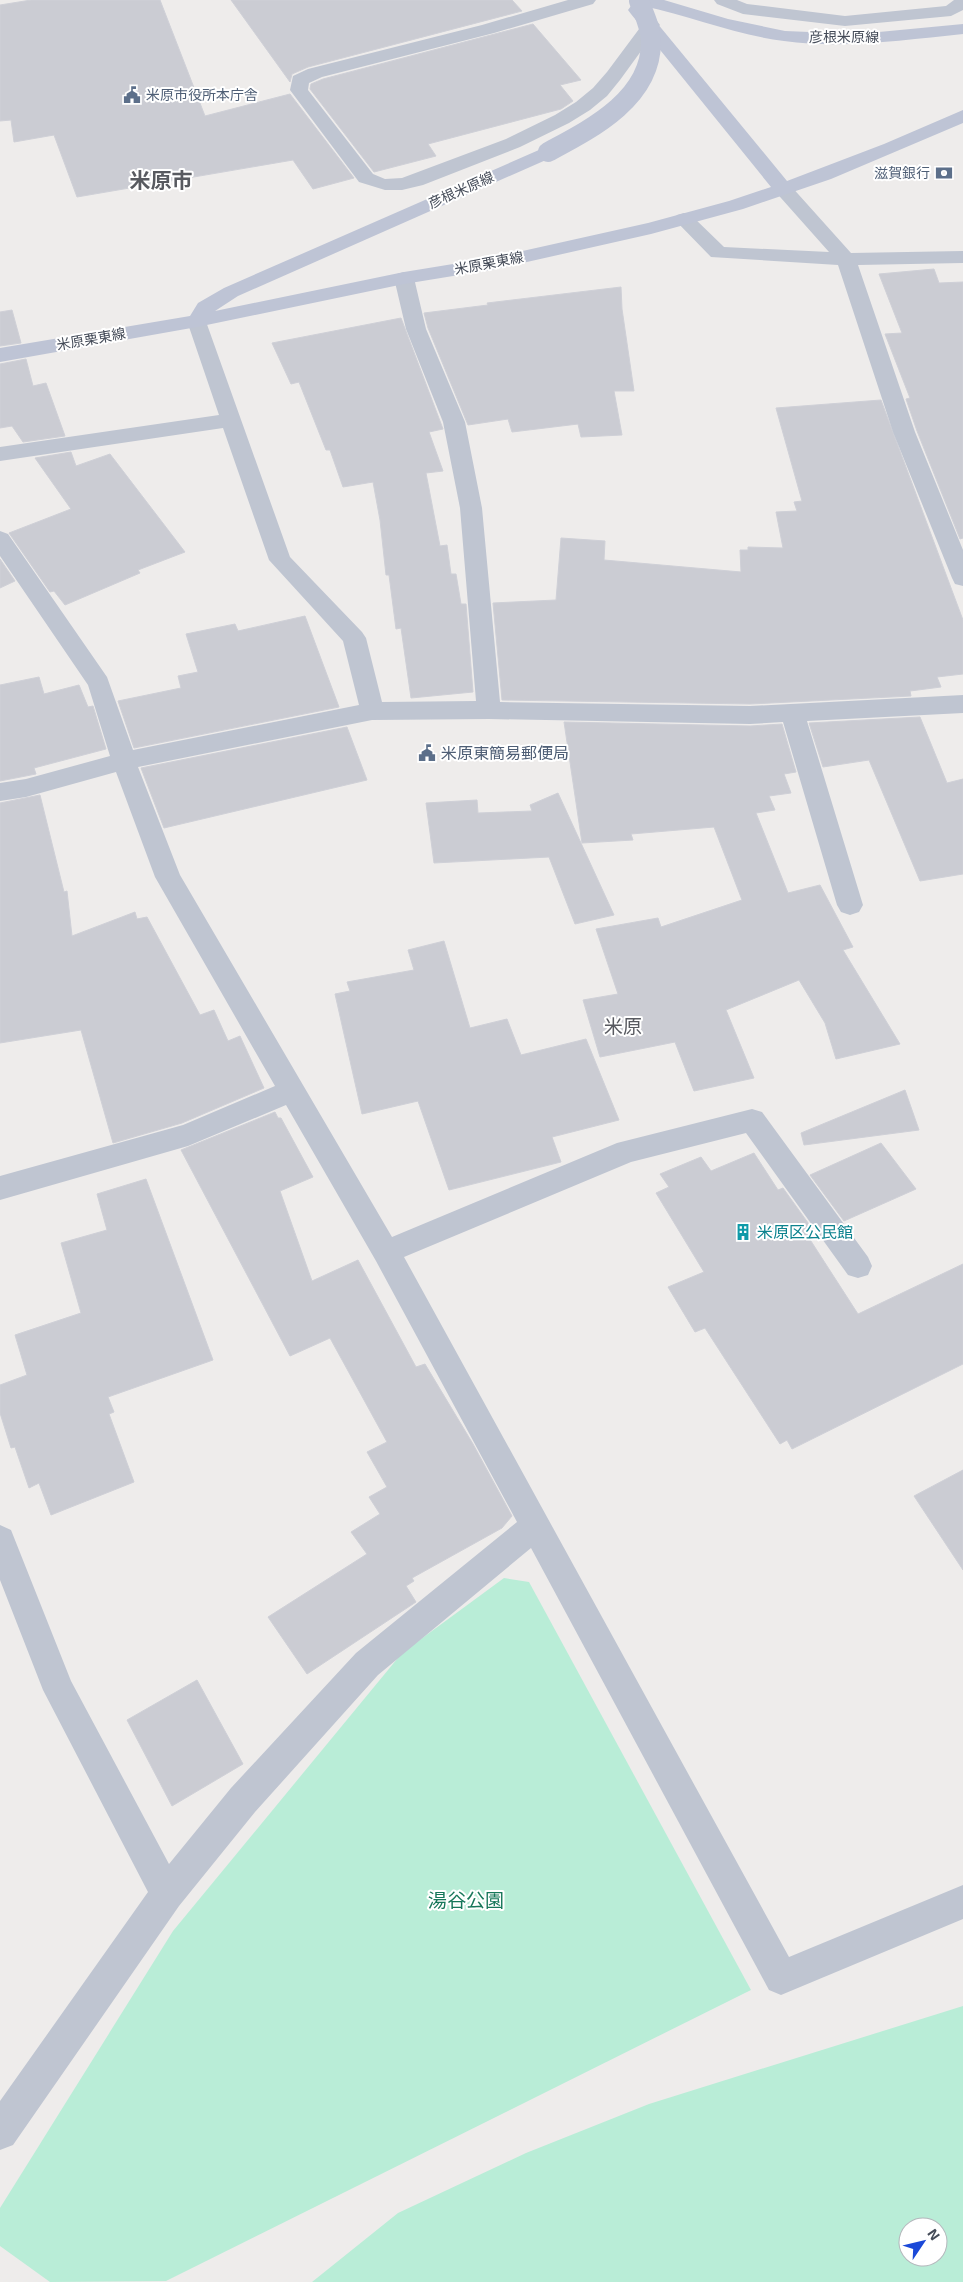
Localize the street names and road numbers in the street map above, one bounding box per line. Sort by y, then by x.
street label: 彦根米原線 [809,28,879,45]
street label: 彦根米原線 [425,168,496,212]
street label: 米原栗東線 [453,247,525,278]
street label: 米原栗東線 [55,324,127,353]

